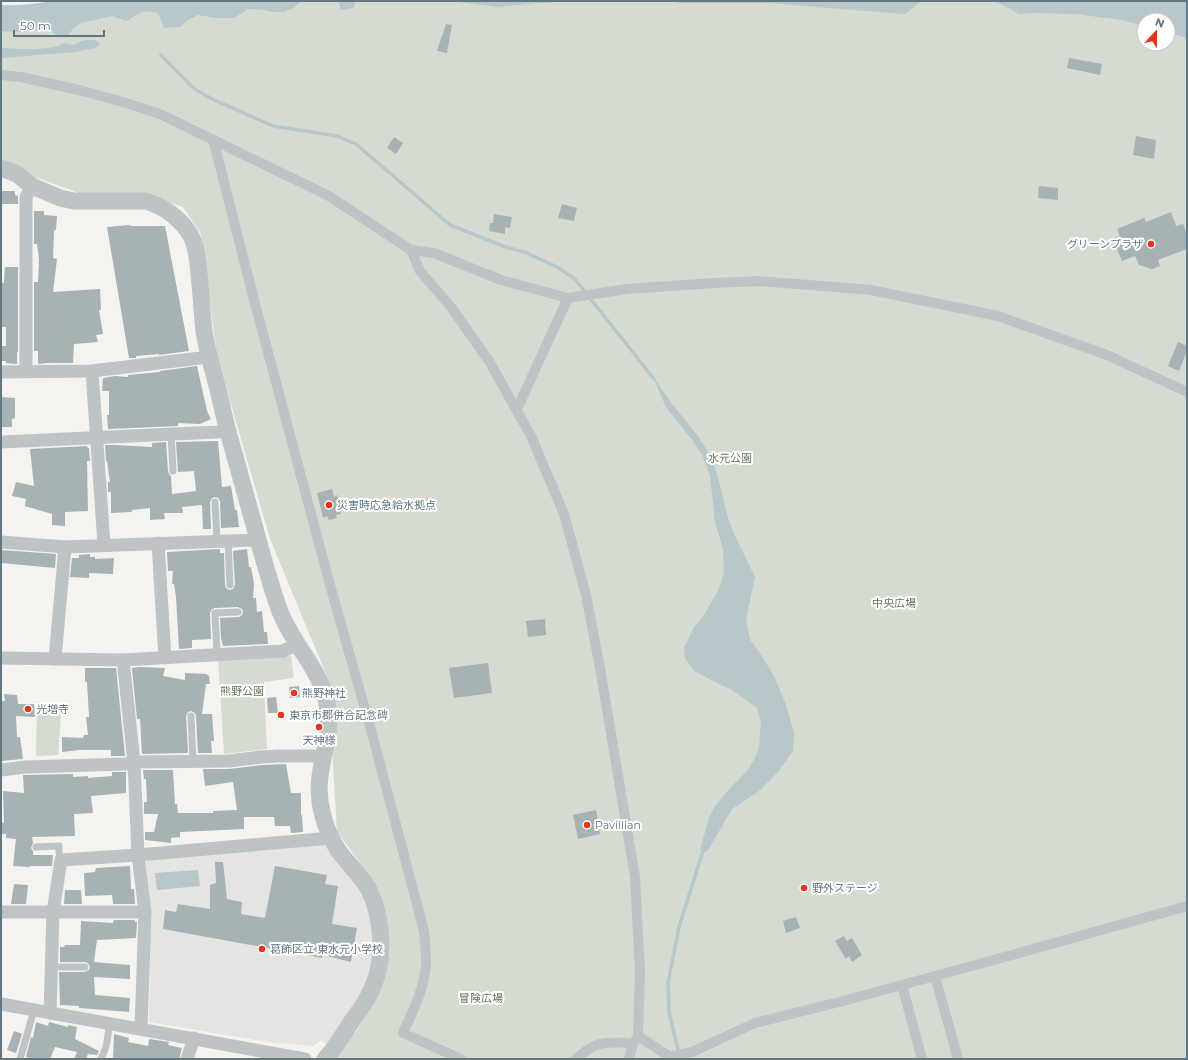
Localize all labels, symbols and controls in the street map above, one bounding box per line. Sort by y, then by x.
scale bar [14,12,104,38]
north arrow [1136,12,1176,52]
text: N [1153,15,1166,31]
text: 50 m [20,18,51,33]
place label: グリーンプラザ [1067,237,1143,251]
marker: グリーンプラザ [1146,239,1156,249]
park label: 水元公園 [708,451,752,465]
place label: 災害時応急給水拠点 [337,498,436,512]
marker: 災害時応急給水拠点 [324,500,334,510]
park label: 中央広場 [872,596,916,610]
park label: 熊野公園 [220,684,264,698]
place label: 熊野神社 [302,686,346,700]
marker: 熊野神社 [289,688,299,698]
place label: 光増寺 [36,702,69,716]
marker: 光増寺 [23,704,33,714]
place label: 東京市郡併合記念碑 [289,708,388,722]
marker: 東京市郡併合記念碑 [276,710,286,720]
marker: 天神様 [314,722,324,732]
place label: 天神様 [303,733,336,747]
place label: Pavillian [595,818,641,832]
marker: Pavillian [582,820,592,830]
place label: 野外ステージ [812,881,878,895]
marker: 野外ステージ [799,883,809,893]
place label: 葛飾区立 東水元小学校 [270,942,383,956]
marker: 葛飾区立 東水元小学校 [257,944,267,954]
park label: 冒険広場 [459,991,503,1005]

